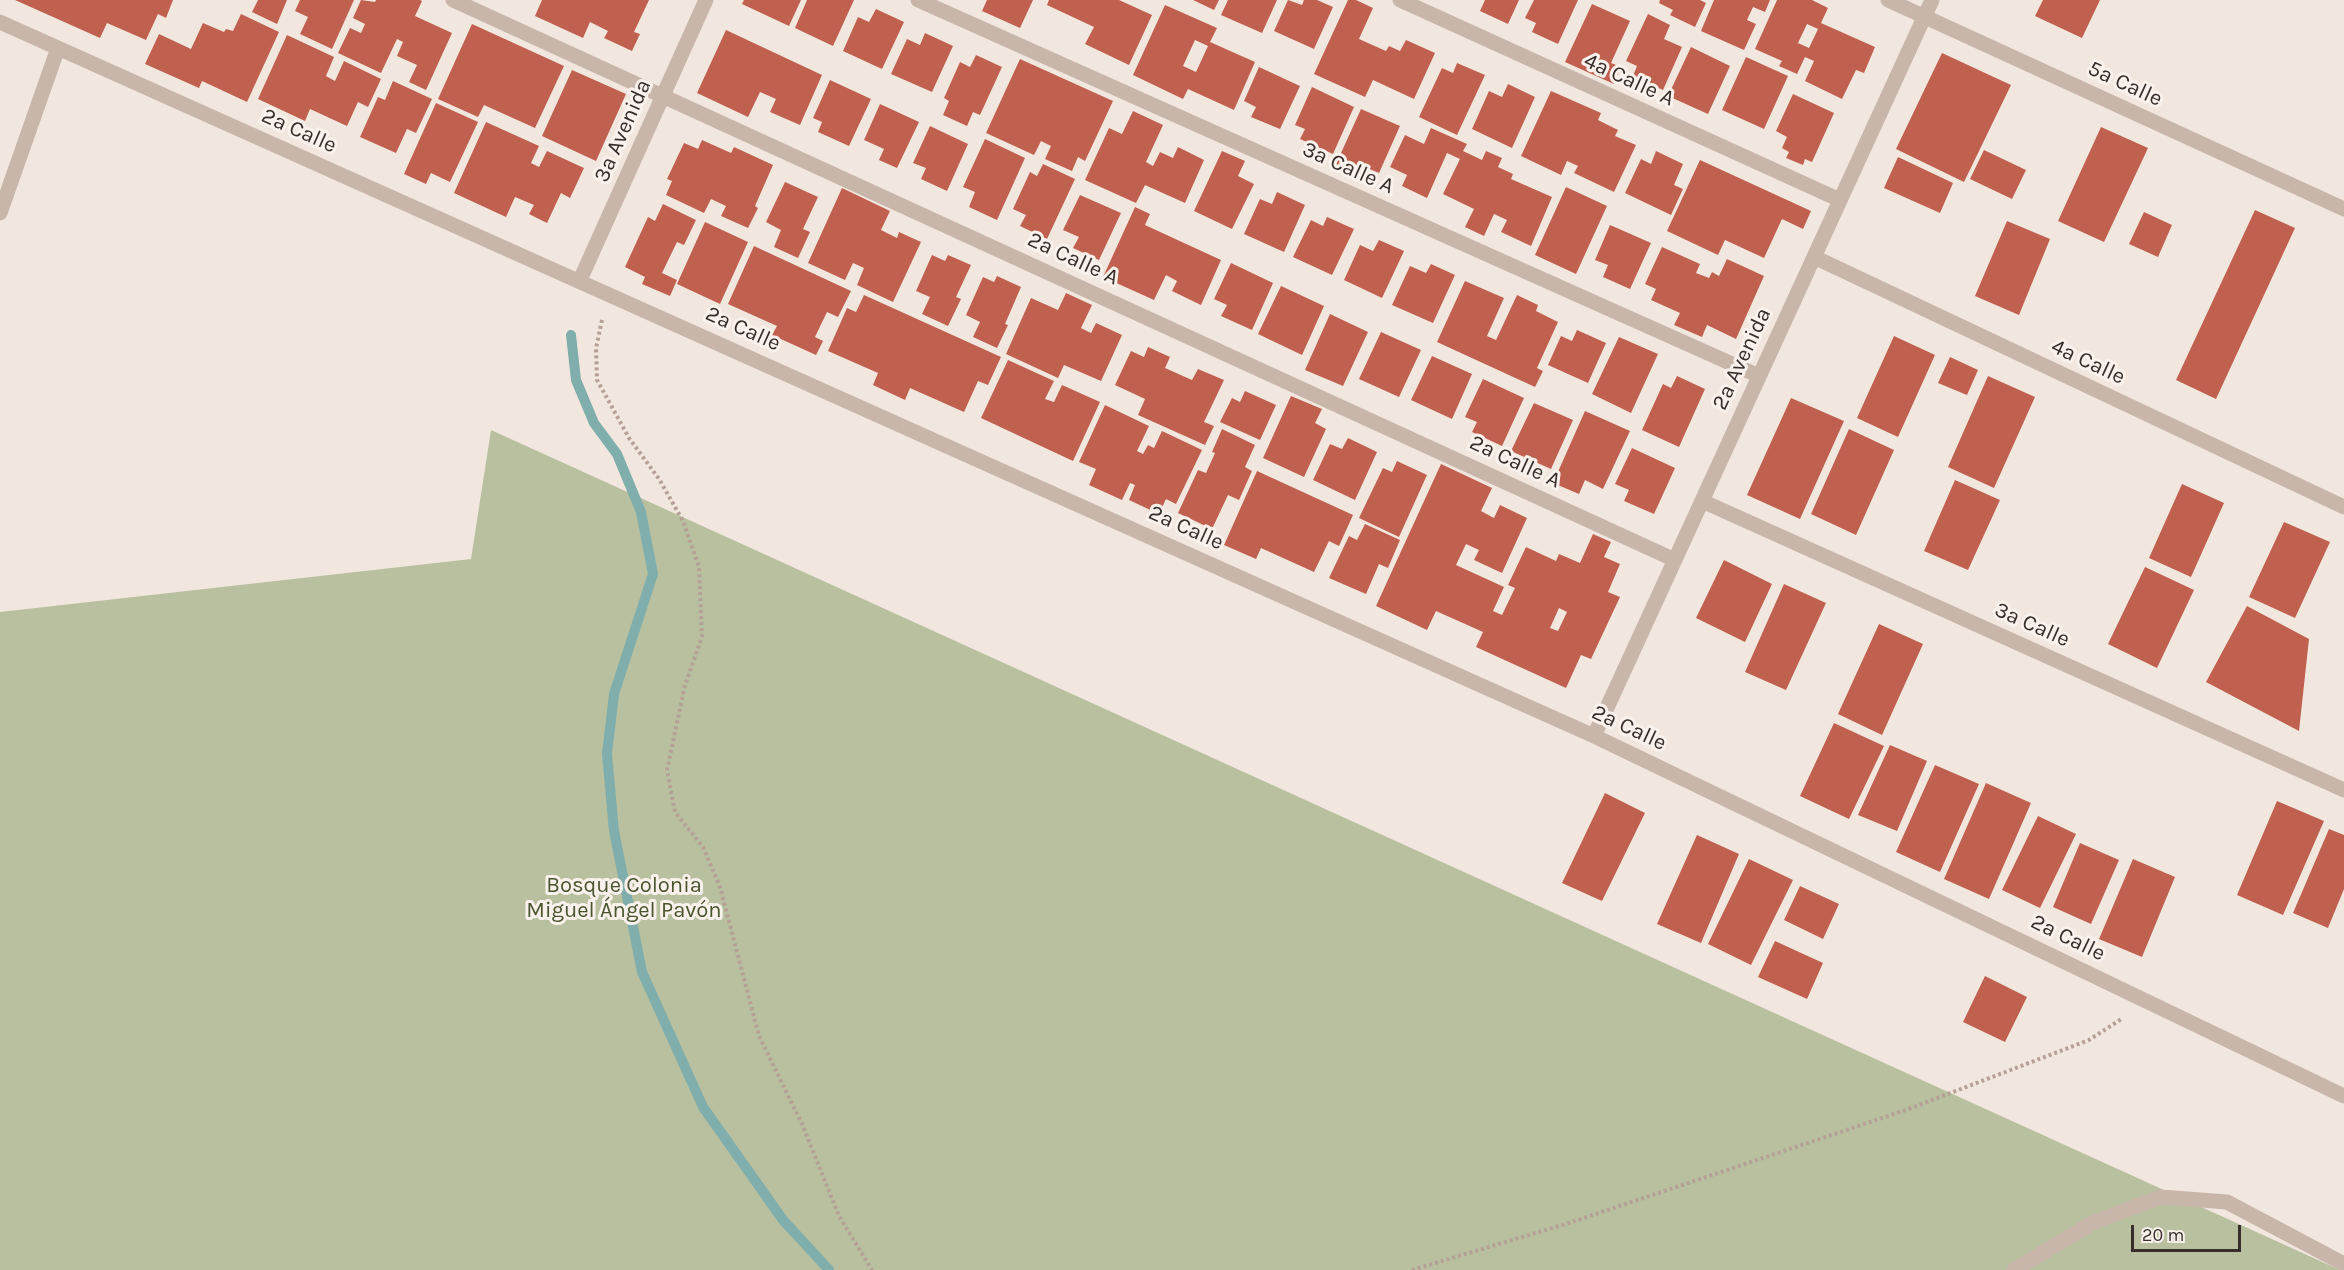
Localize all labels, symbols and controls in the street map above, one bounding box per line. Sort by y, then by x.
street label: 4a Calle A [1580,48,1678,112]
street label: 5a Calle [2084,55,2166,113]
street label: 3a Avenida [589,75,657,187]
street label: 2a Calle [257,103,341,159]
street label: 3a Calle A [1298,136,1398,200]
street label: 2a Calle A [1023,227,1123,291]
street label: 2a Calle [701,301,785,357]
street label: 2a Avenida [1707,304,1777,414]
street label: 4a Calle [2047,333,2129,391]
street label: 2a Calle A [1465,430,1565,494]
street label: 2a Calle [1144,500,1228,556]
street label: 3a Calle [1990,597,2074,653]
street label: 2a Calle [1587,699,1671,757]
park label: Bosque Colonia Miguel Ángel Pavón [526,873,722,924]
street label: 2a Calle [2027,909,2109,967]
scale bar [2134,1213,2244,1251]
text: 20 m [2142,1224,2184,1246]

